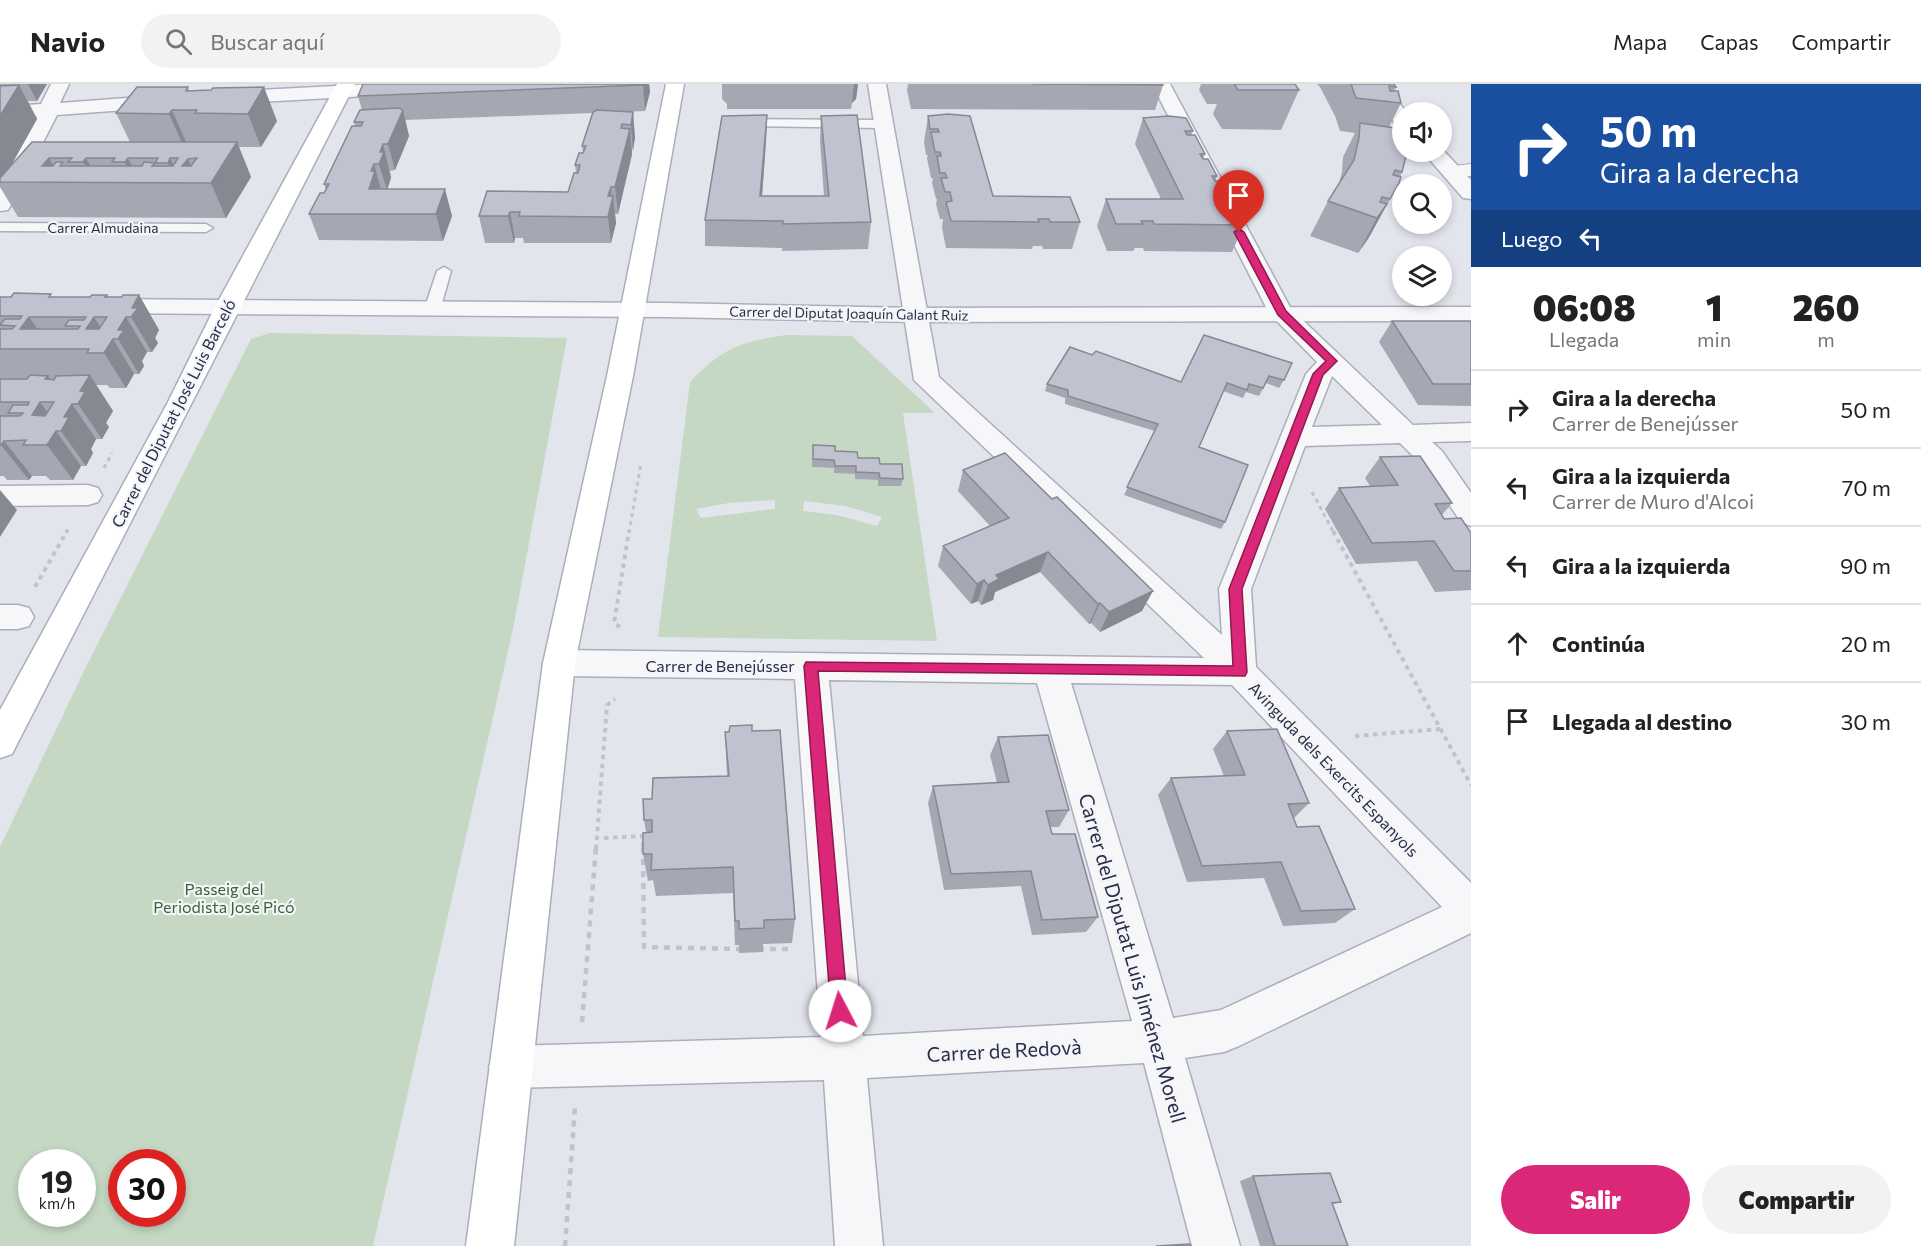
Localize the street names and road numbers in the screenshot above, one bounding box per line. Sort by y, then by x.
street label: Carrer Almudaina [47,219,159,236]
street label: Carrer del Diputat José Luis Barceló [107,296,239,530]
street label: Carrer del Diputat Joaquín Galant Ruiz [729,302,969,324]
street label: Carrer de Benejússer [645,656,795,675]
street label: Avinguda dels Exercits Espanyols [1245,678,1423,860]
street label: Carrer del Diputat Luis Jiménez Morell [1074,791,1192,1125]
street label: Carrer de Redovà [926,1034,1082,1066]

